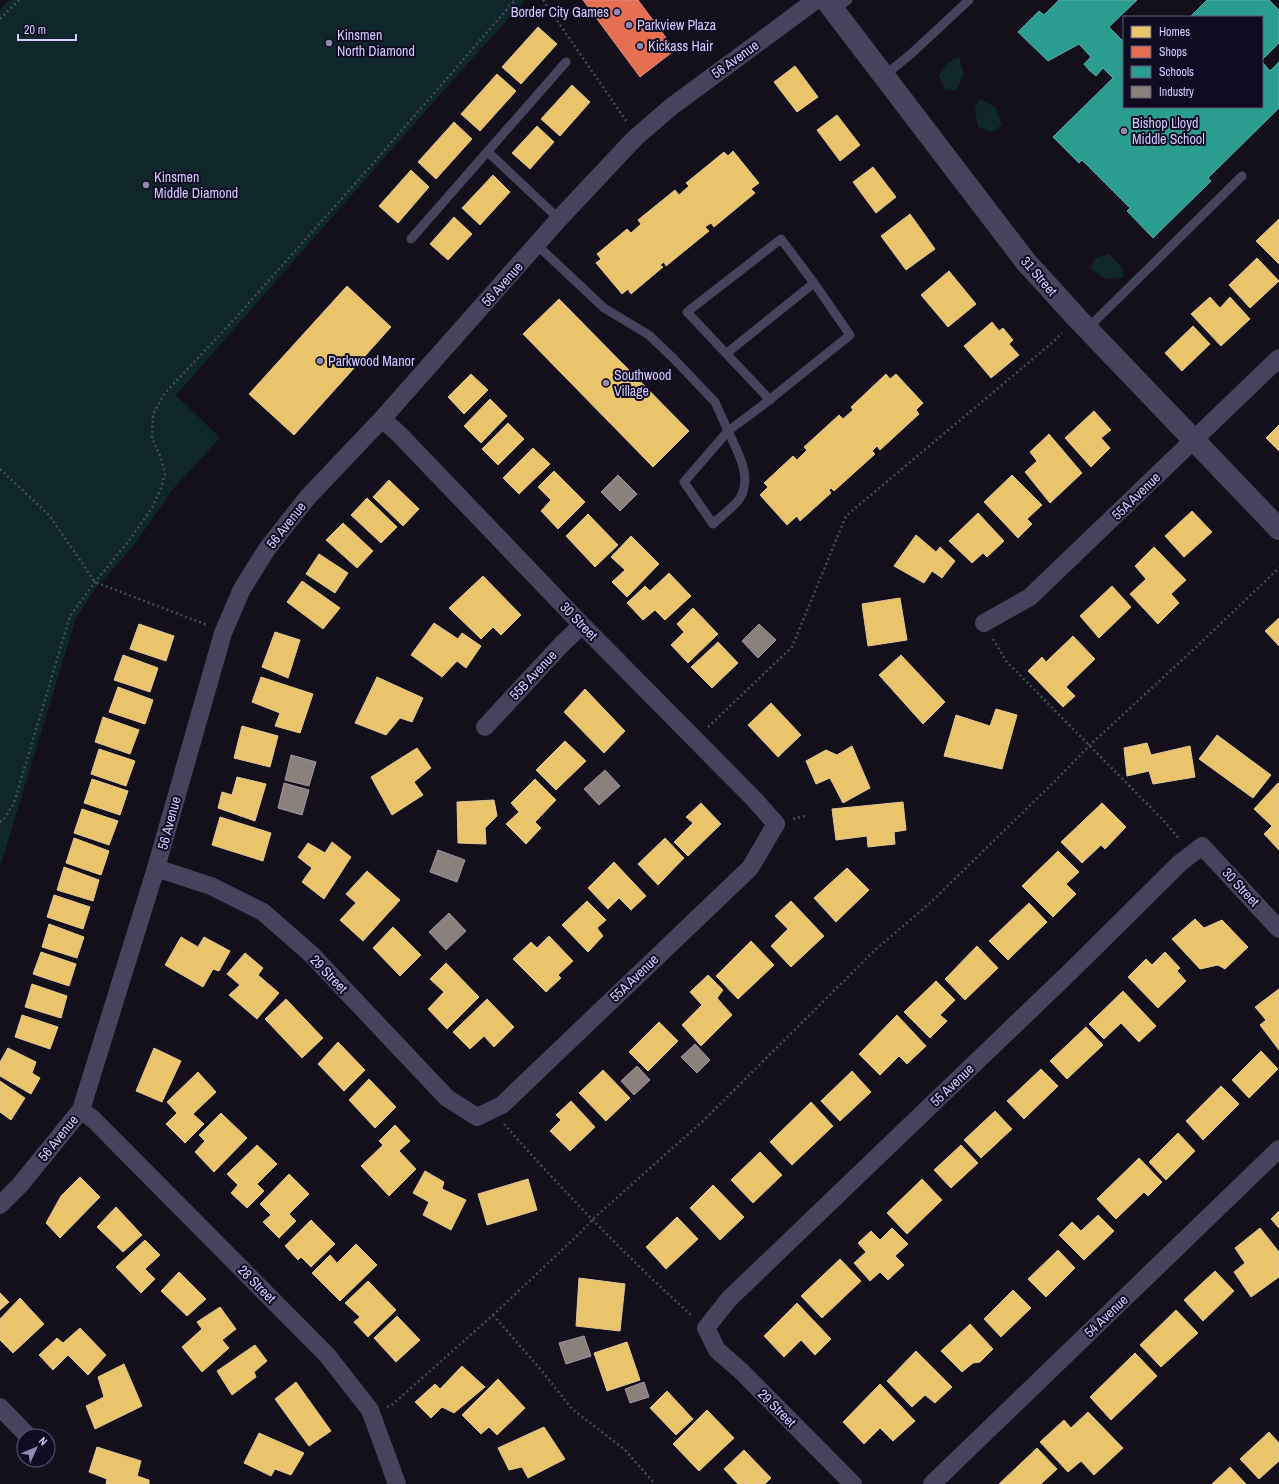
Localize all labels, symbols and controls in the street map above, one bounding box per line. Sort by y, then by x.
place label: Border City Games [511,3,609,21]
marker: Border City Games [612,7,622,17]
scale bar [18,16,76,42]
place label: Parkview Plaza [637,16,717,34]
legend [1123,16,1263,108]
marker: Parkview Plaza [624,20,634,30]
text: 20 m [24,22,46,38]
text: Homes [1159,24,1190,40]
place label: Kinsmen North Diamond [337,26,415,60]
street label: 56 Avenue [708,36,762,82]
place label: Kickass Hair [648,37,713,55]
marker: Kinsmen North Diamond [324,38,334,48]
marker: Kickass Hair [635,41,645,51]
text: Shops [1159,44,1187,60]
text: Schools [1159,64,1194,80]
text: Industry [1159,84,1194,100]
place label: Bishop Lloyd Middle School [1132,114,1205,148]
marker: Bishop Lloyd Middle School [1119,126,1129,136]
place label: Kinsmen Middle Diamond [154,168,238,202]
marker: Kinsmen Middle Diamond [141,180,151,190]
street label: 31 Street [1017,253,1061,299]
street label: 56 Avenue [477,258,527,310]
place label: Parkwood Manor [328,352,415,370]
marker: Parkwood Manor [315,356,325,366]
place label: Southwood Village [614,366,671,400]
marker: Southwood Village [601,378,611,388]
street label: 55A Avenue [1108,468,1164,524]
street label: 56 Avenue [262,498,310,552]
street label: 30 Street [556,598,602,644]
street label: 55B Avenue [505,646,561,704]
street label: 56 Avenue [153,795,185,851]
street label: 30 Street [1219,864,1263,910]
street label: 55A Avenue [606,950,662,1006]
street label: 29 Street [306,951,352,997]
street label: 55 Avenue [926,1060,978,1110]
street label: 56 Avenue [34,1111,82,1165]
street label: 28 Street [234,1261,280,1307]
street label: 54 Avenue [1080,1291,1132,1341]
street label: 29 Street [754,1385,800,1431]
north arrow [16,1428,56,1468]
text: N [36,1434,50,1448]

